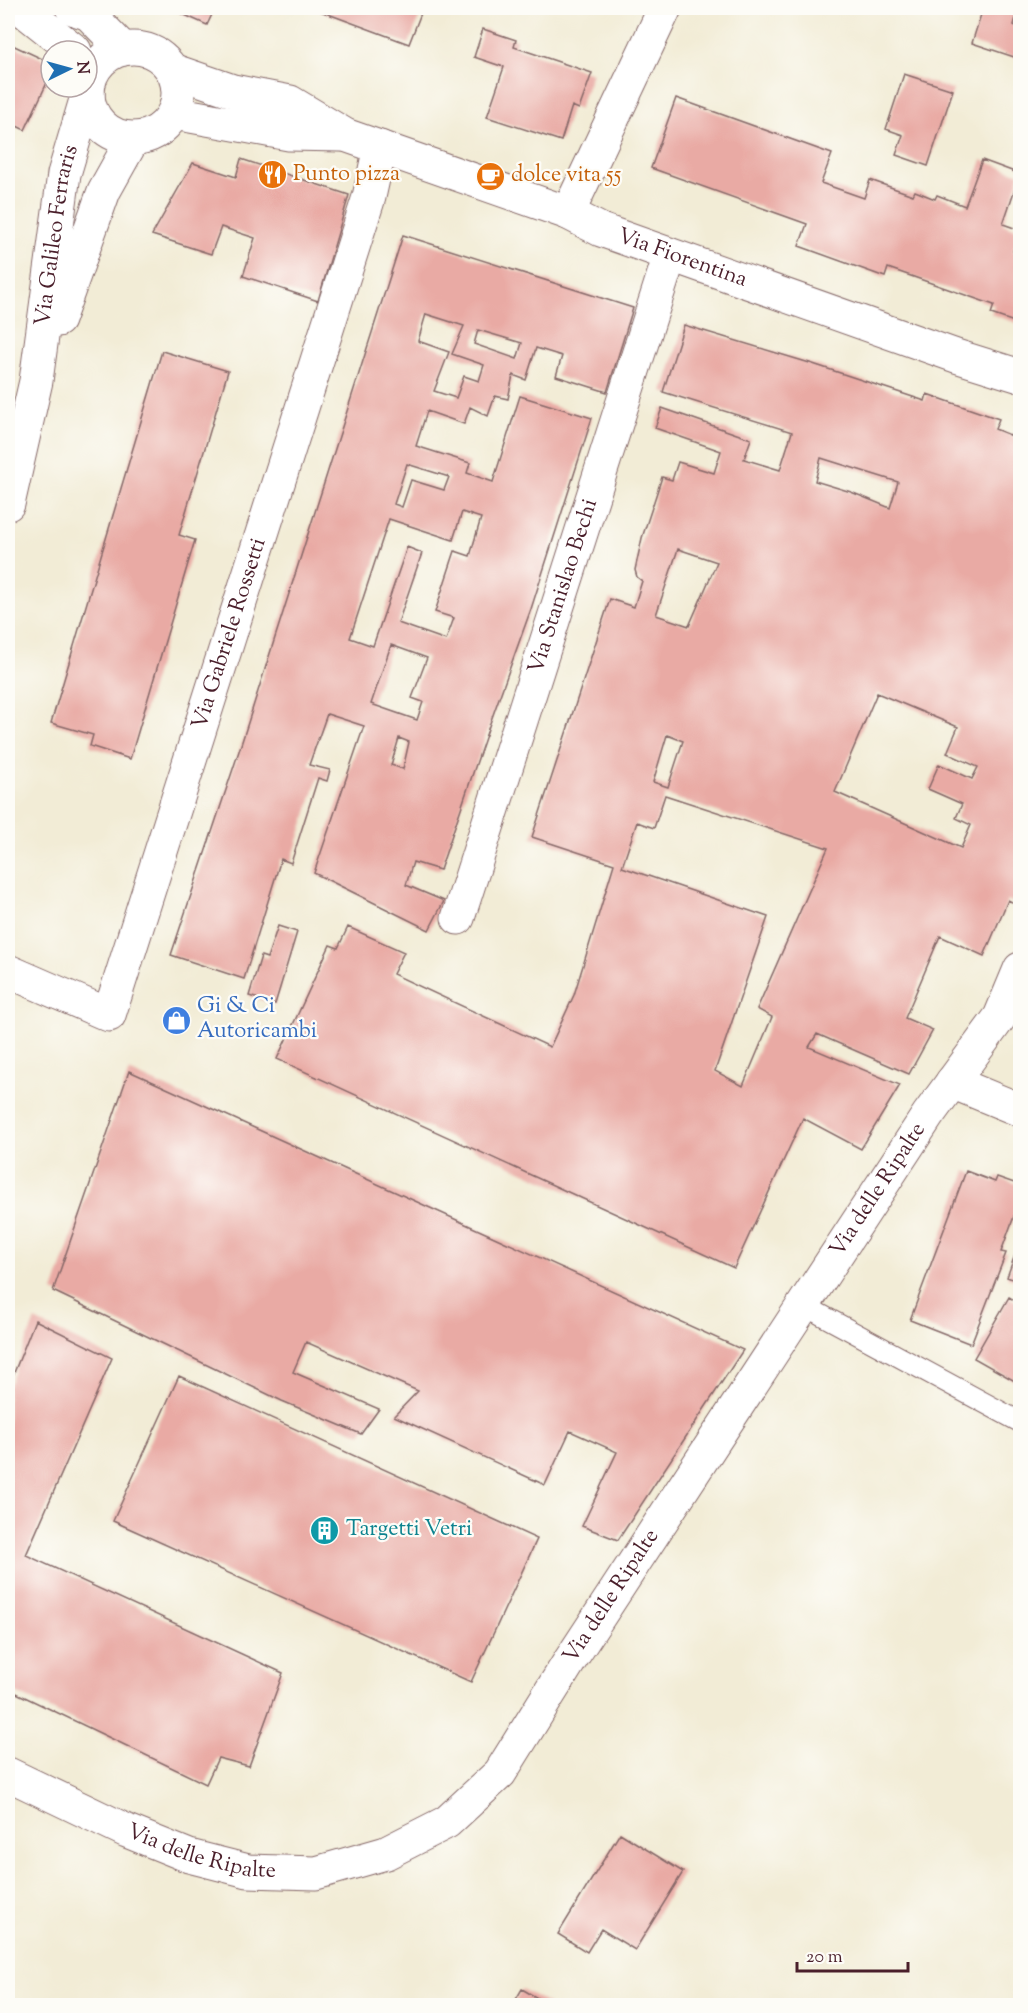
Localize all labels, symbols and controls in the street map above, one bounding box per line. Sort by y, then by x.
north arrow [39,39,99,99]
text: N [69,61,93,75]
street label: Via Galileo Ferraris [28,141,88,328]
restaurant icon: Punto pizza [256,159,288,191]
place label: Punto pizza [293,159,400,191]
cafe icon: dolce vita 55 [474,160,506,192]
place label: dolce vita 55 [511,160,622,192]
street label: Via Fiorentina [613,221,751,297]
street label: Via Stanislao Bechi [521,495,607,678]
street label: Via Gabriele Rossetti [185,534,276,734]
place label: Gi & Ci Autoricambi [197,991,317,1048]
shop icon: Gi & Ci Autoricambi [160,1004,192,1036]
street label: Via delle Ripalte [823,1117,934,1264]
building icon: Targetti Vetri [309,1514,341,1546]
place label: Targetti Vetri [346,1514,472,1546]
street label: Via delle Ripalte [556,1523,668,1670]
street label: Via delle Ripalte [122,1816,276,1888]
scale bar [797,1935,908,1973]
text: 20 m [806,1945,843,1971]

